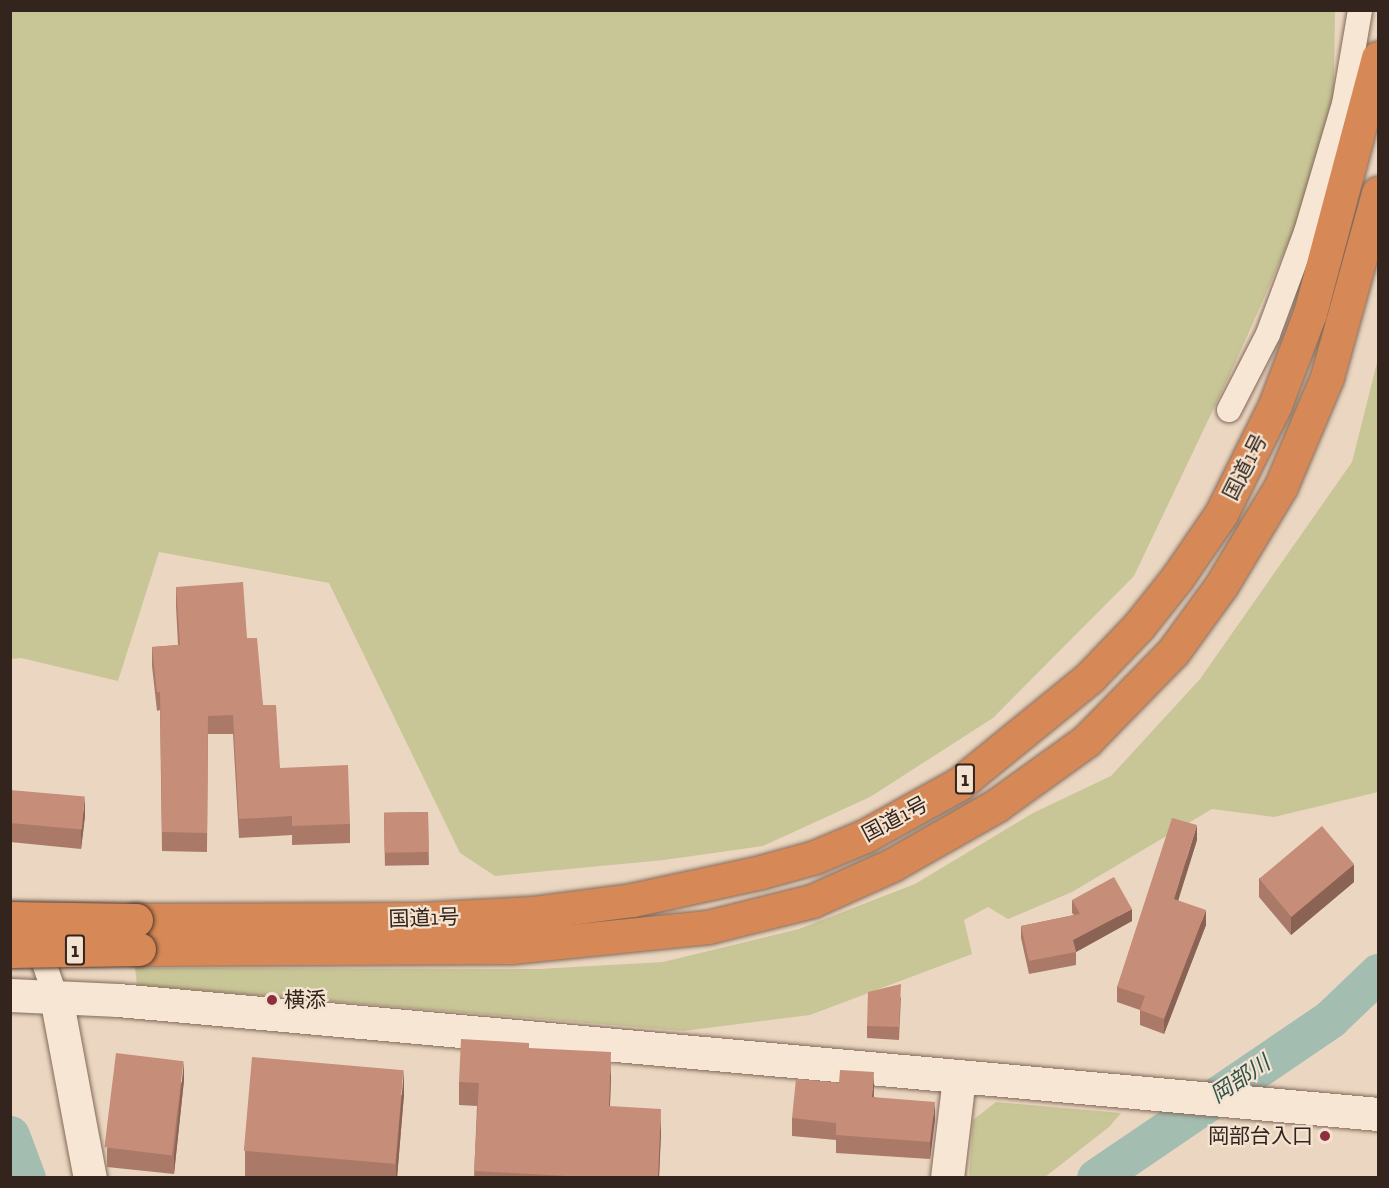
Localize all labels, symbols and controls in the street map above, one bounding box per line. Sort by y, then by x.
street label: 国道1号 [1218,430,1272,504]
road number: 1 [954,762,976,796]
street label: 国道1号 [858,791,932,847]
street label: 国道1号 [388,904,460,932]
road number: 1 [64,933,86,967]
place label: 横添 [284,987,326,1013]
marker: 横添 [265,993,279,1007]
water label: 岡部川 [1205,1050,1275,1108]
place label: 岡部台入口 [1208,1123,1313,1149]
marker: 岡部台入口 [1318,1129,1332,1143]

